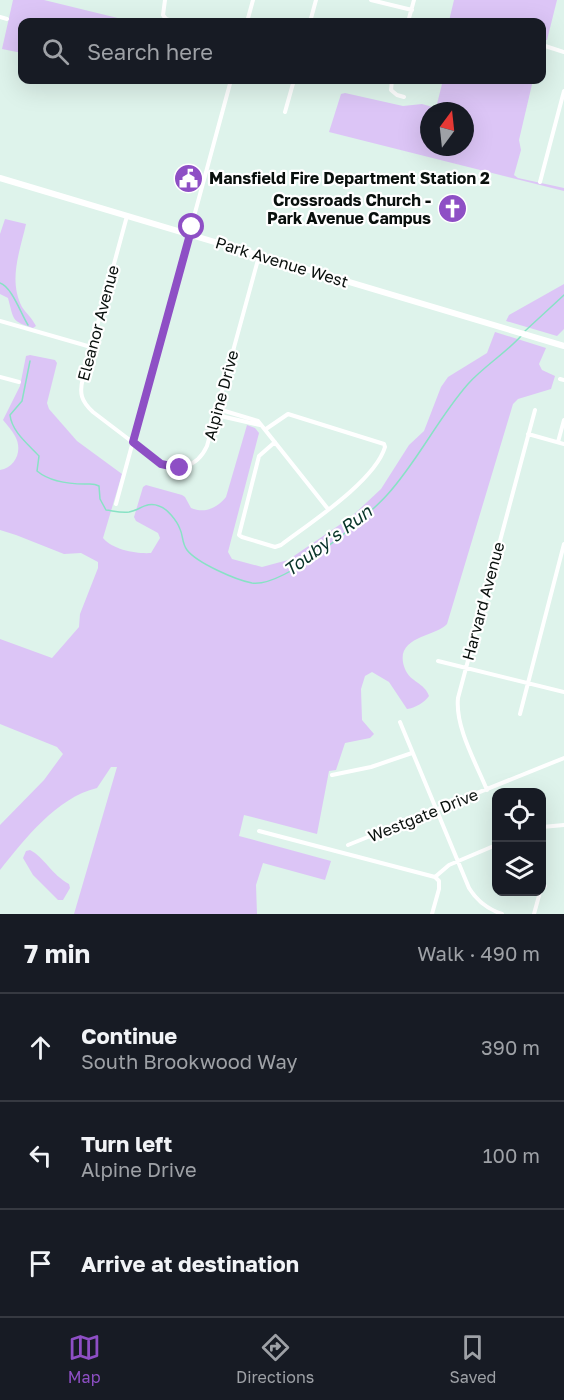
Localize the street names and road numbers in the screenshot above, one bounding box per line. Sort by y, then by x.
street label: Park Avenue West [213,232,351,292]
street label: Eleanor Avenue [73,263,123,383]
street label: Alpine Drive [199,348,243,442]
street label: Harvard Avenue [458,540,508,662]
street label: Westgate Drive [365,784,481,846]

